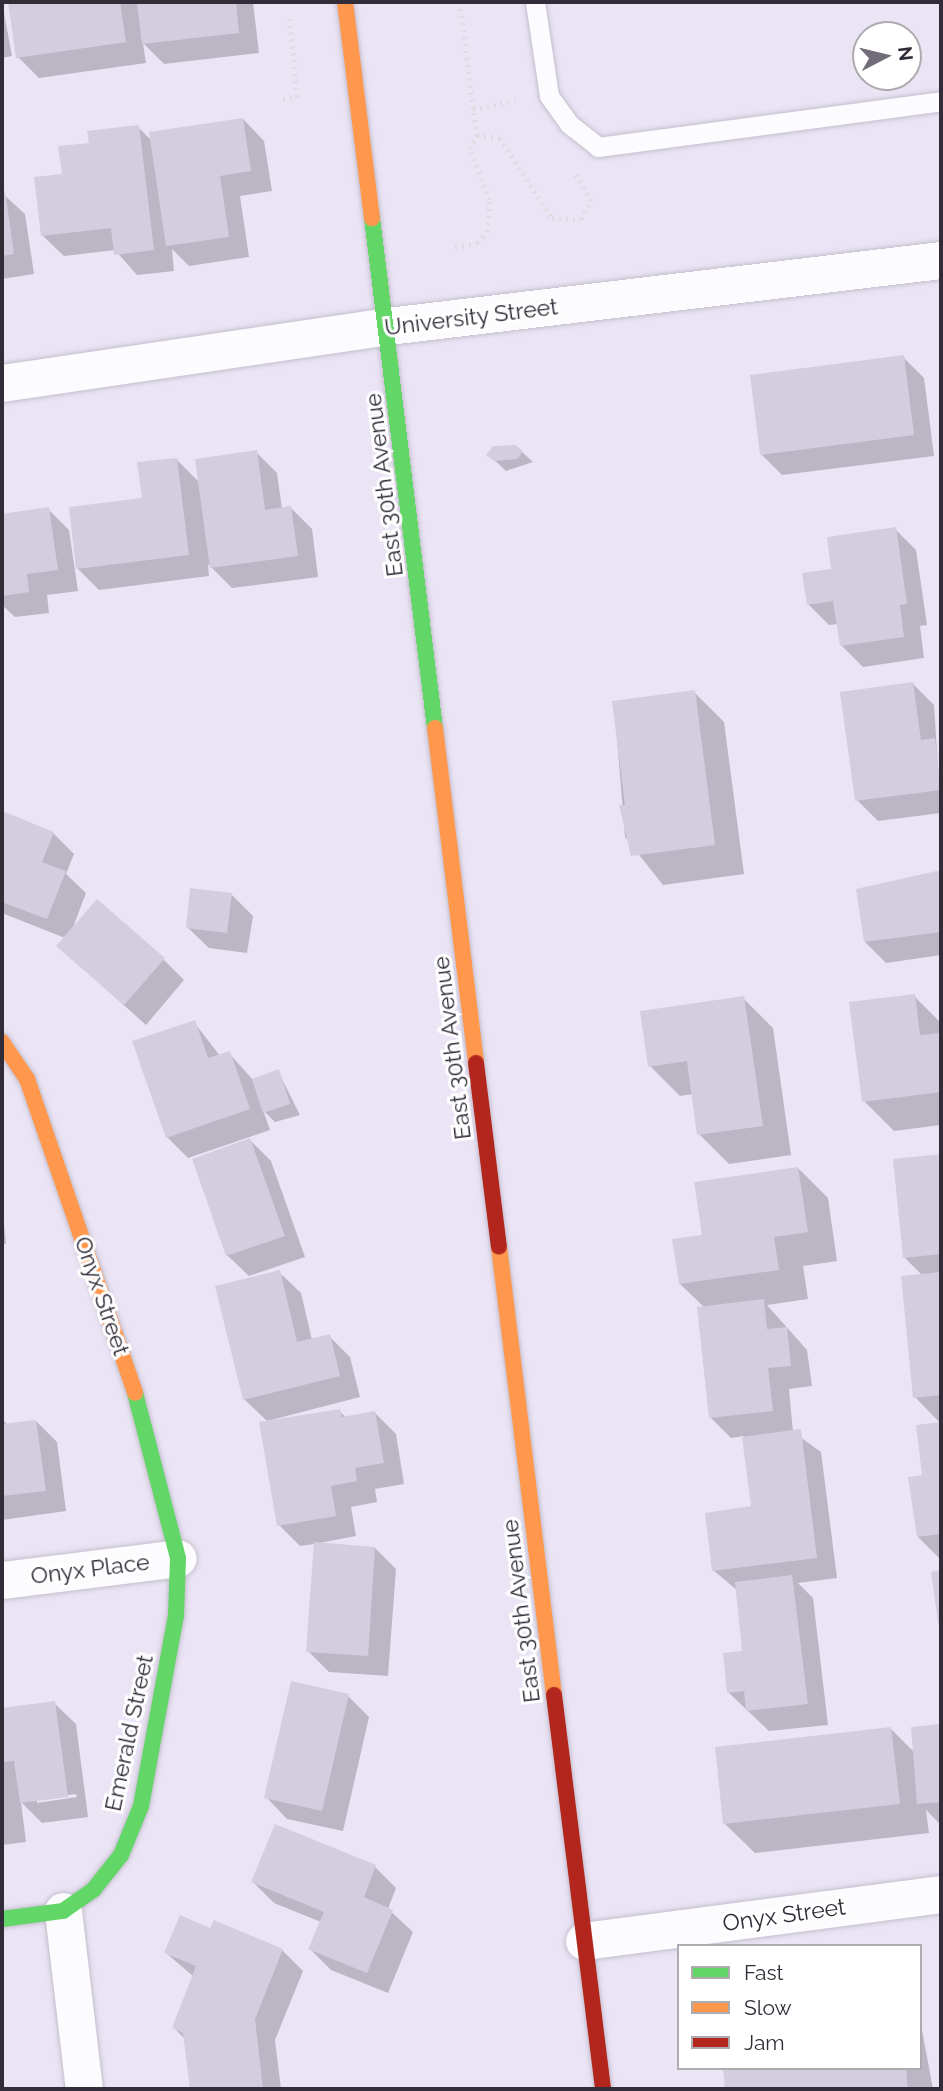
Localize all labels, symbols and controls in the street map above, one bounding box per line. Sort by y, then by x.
north arrow [852,21,922,91]
text: N [894,45,918,62]
street label: University Street [382,293,560,341]
street label: East 30th Avenue [359,391,409,579]
street label: East 30th Avenue [427,954,477,1142]
street label: Onyx Street [69,1233,135,1359]
street label: East 30th Avenue [496,1517,546,1705]
street label: Onyx Place [29,1548,151,1590]
street label: Emerald Street [99,1652,159,1814]
street label: Onyx Street [721,1893,847,1937]
legend [677,1944,922,2070]
text: Fast [744,1960,784,1985]
text: Slow [744,1995,792,2020]
text: Jam [744,2030,785,2055]

